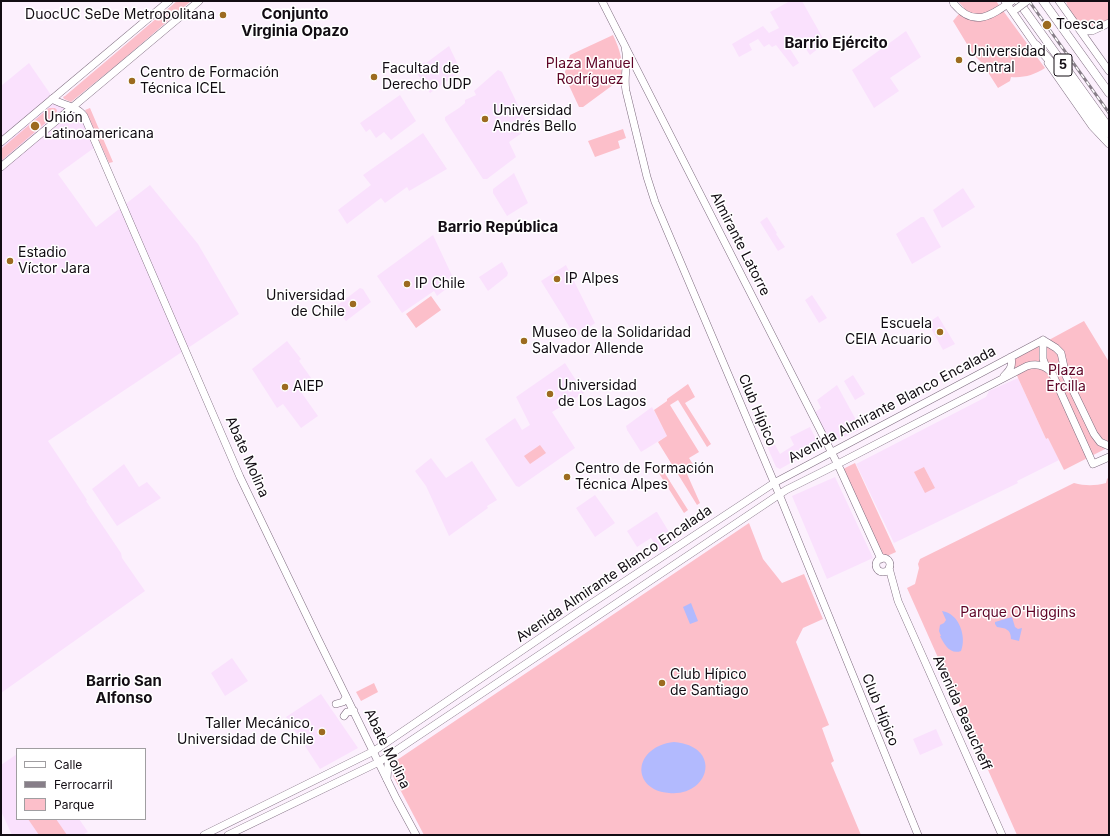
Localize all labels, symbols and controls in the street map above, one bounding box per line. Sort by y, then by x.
district label: Conjunto Virginia Opazo [241,5,349,40]
place label: DuocUC SeDe Metropolitana [25,7,215,23]
marker: DuocUC SeDe Metropolitana [218,10,228,20]
place label: Toesca [1056,17,1104,33]
marker: Toesca [1041,19,1053,31]
district label: Barrio Ejército [784,34,888,52]
place label: Universidad Central [967,44,1046,76]
road number: 5 [1054,54,1072,76]
marker: Universidad Central [954,55,964,65]
park label: Plaza Manuel Rodríguez [546,56,634,88]
place label: Facultad de Derecho UDP [382,61,472,94]
place label: Centro de Formación Técnica ICEL [140,65,279,98]
marker: Facultad de Derecho UDP [369,72,379,82]
marker: Centro de Formación Técnica ICEL [127,76,137,86]
place label: Universidad Andrés Bello [493,103,577,136]
place label: Unión Latinoamericana [44,110,154,142]
marker: Universidad Andrés Bello [480,114,490,124]
marker: Unión Latinoamericana [29,120,41,132]
street label: Almirante Latorre [707,189,773,299]
district label: Barrio República [438,218,558,236]
place label: Estadio Víctor Jara [18,245,90,278]
marker: Estadio Víctor Jara [5,256,15,266]
place label: IP Alpes [565,271,619,287]
marker: IP Alpes [552,274,562,284]
place label: IP Chile [415,276,465,292]
marker: IP Chile [402,279,412,289]
place label: Universidad de Chile [266,288,345,320]
marker: Universidad de Chile [348,299,358,309]
place label: Escuela CEIA Acuario [845,316,932,348]
place label: Museo de la Solidaridad Salvador Allende [532,325,691,358]
marker: Escuela CEIA Acuario [935,327,945,337]
marker: Museo de la Solidaridad Salvador Allende [519,336,529,346]
street label: Avenida Almirante Blanco Encalada [785,343,999,467]
park label: Plaza Ercilla [1046,363,1086,396]
street label: Club Hípico [734,371,780,449]
place label: Universidad de Los Lagos [558,378,646,410]
place label: AIEP [293,379,324,395]
marker: AIEP [280,382,290,392]
marker: Universidad de Los Lagos [545,389,555,399]
street label: Abate Molina [222,414,272,500]
place label: Centro de Formación Técnica Alpes [575,461,714,494]
marker: Centro de Formación Técnica Alpes [562,472,572,482]
street label: Avenida Almirante Blanco Encalada [513,502,715,646]
park label: Parque O'Higgins [960,605,1076,621]
street label: Avenida Beaucheff [929,653,995,773]
place label: Club Hípico de Santiago [670,667,749,700]
street label: Club Hípico [858,671,902,749]
district label: Barrio San Alfonso [86,672,162,707]
marker: Club Hípico de Santiago [657,678,667,688]
street label: Abate Molina [360,706,414,792]
place label: Taller Mecánico, Universidad de Chile [177,716,314,748]
marker: Taller Mecánico, Universidad de Chile [317,727,327,737]
legend [16,748,146,820]
text: Calle [54,757,82,772]
text: Ferrocarril [54,777,113,792]
text: Parque [54,797,94,812]

